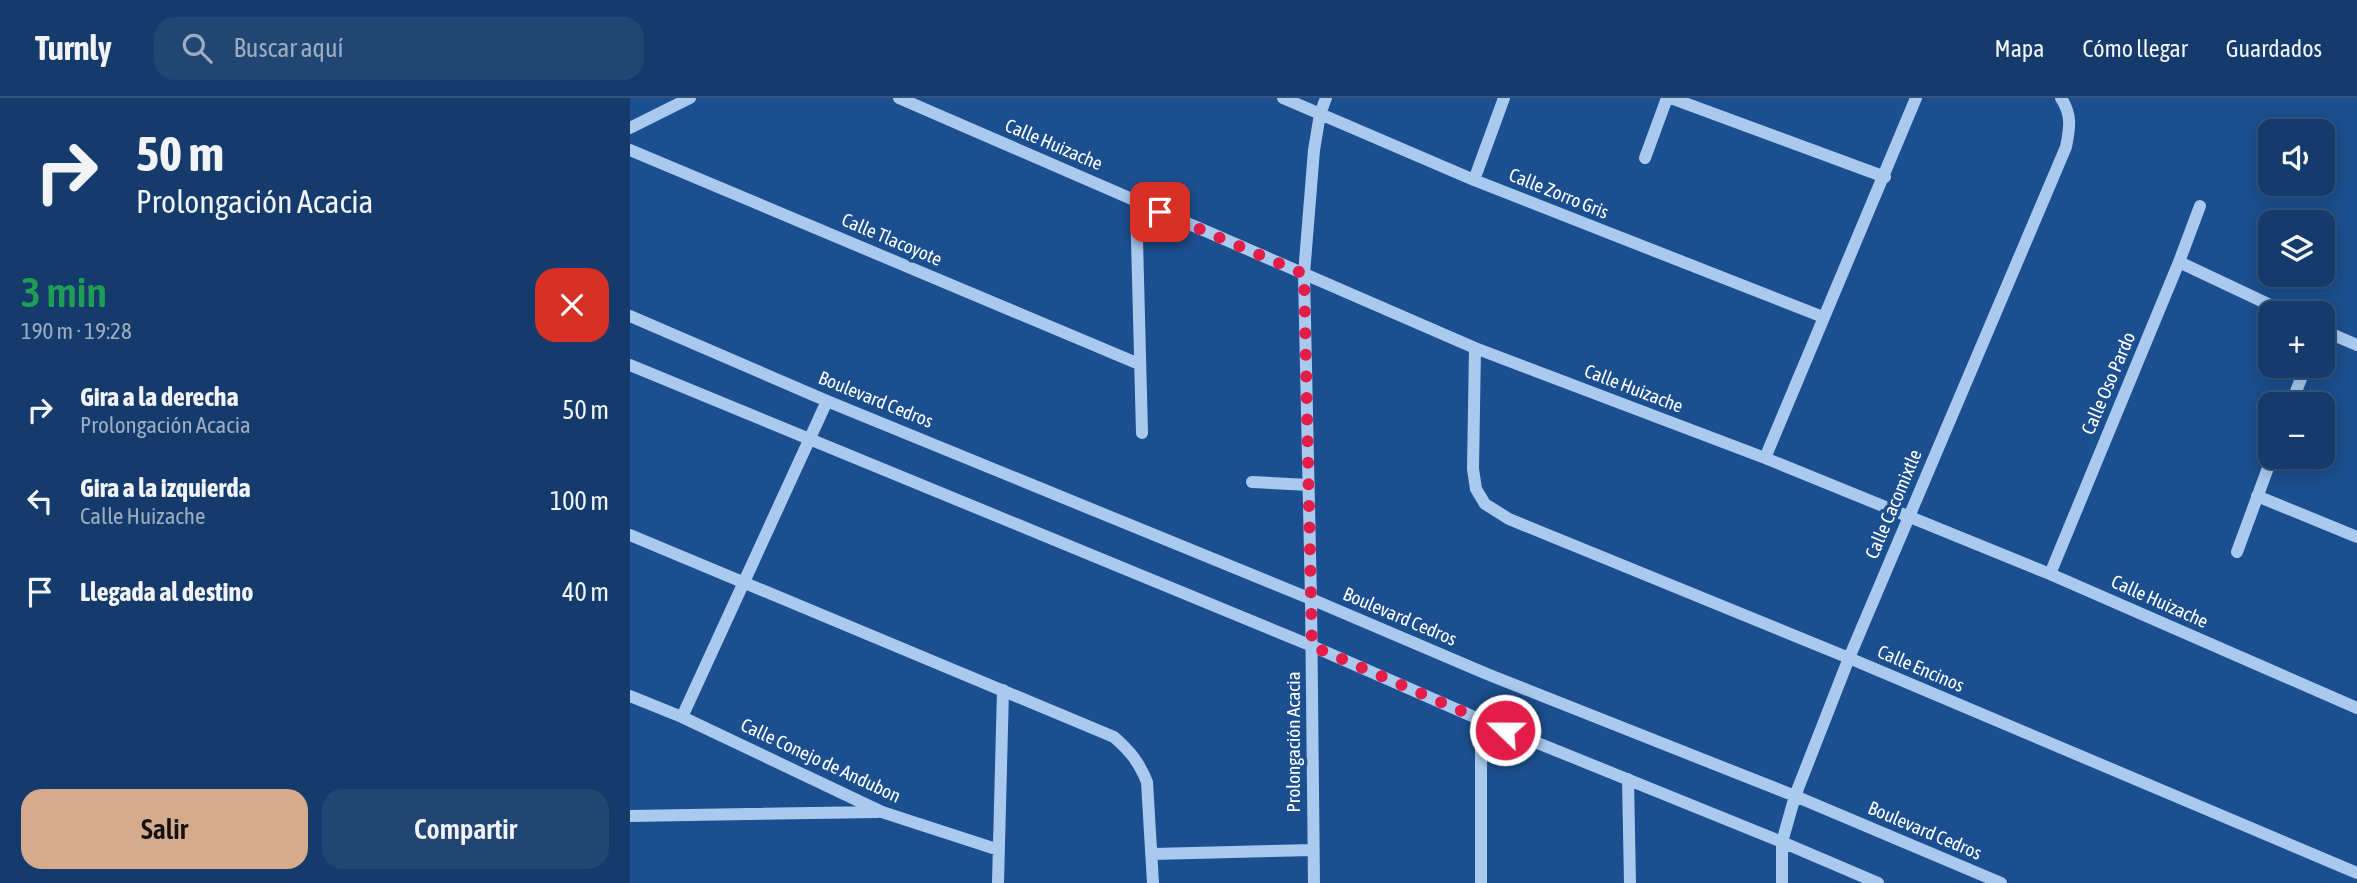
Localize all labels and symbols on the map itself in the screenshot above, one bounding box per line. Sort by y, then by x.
street label: Calle Huizache [1002,114,1106,174]
street label: Calle Zorro Gris [1506,163,1612,223]
pin [1130,182,1190,242]
street label: Calle Tlacoyote [839,208,945,270]
street label: Calle Oso Pardo [2077,328,2139,438]
street label: Calle Huizache [1582,359,1686,417]
street label: Boulevard Cedros [816,366,937,432]
street label: Calle Cacomixtle [1860,446,1926,562]
street label: Calle Huizache [2108,570,2212,632]
street label: Boulevard Cedros [1340,582,1460,650]
street label: Calle Encinos [1874,640,1968,696]
street label: Prolongación Acacia [1282,671,1304,813]
position arrow [1468,693,1542,767]
street label: Calle Conejo de Andubon [738,713,904,807]
street label: Boulevard Cedros [1865,796,1985,864]

